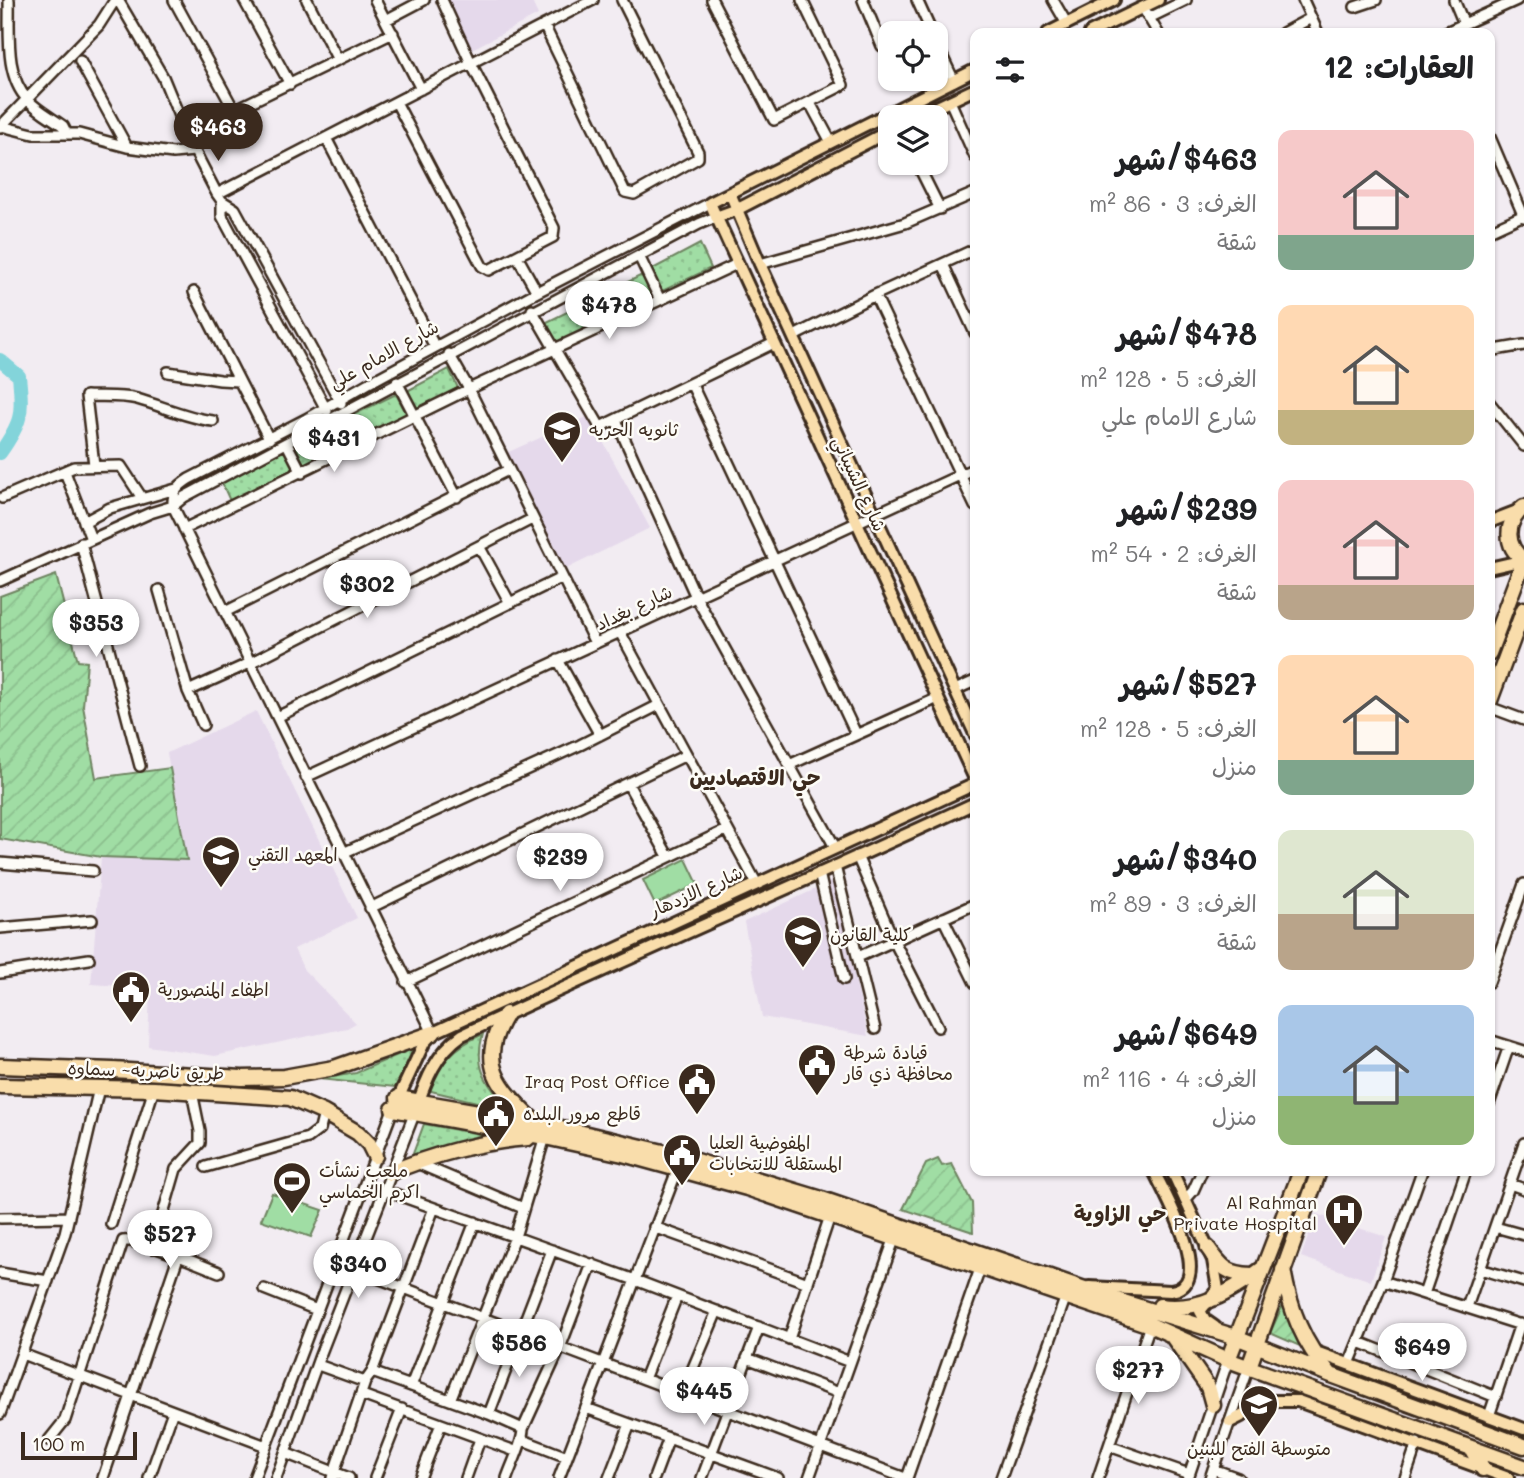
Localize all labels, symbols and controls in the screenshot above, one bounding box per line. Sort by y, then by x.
map controls [878,21,948,175]
button: locate [878,21,948,91]
text: العقارات: 12 [1323,46,1474,86]
icon: filters [991,51,1029,89]
pin: $463 [177,104,259,163]
button: layers [878,105,948,175]
text: $463 [190,111,246,141]
text: $463/شهر [1116,138,1257,178]
icon: home [1334,158,1418,242]
text: الغرف: 3 · 86 m² [1089,188,1257,218]
text: شقة [1217,226,1257,256]
pin: $478 [568,282,650,341]
text: $478 [581,289,637,319]
text: $478/شهر [1117,313,1257,353]
street label: شارع الامام علي [324,314,445,399]
icon: home [1334,333,1418,417]
text: الغرف: 5 · 128 m² [1080,363,1257,393]
text: شارع الامام علي [1101,401,1257,431]
school or university icon: ثانويه الحريه [541,409,583,464]
pin: $431 [293,414,375,474]
place label: ثانويه الحريه [589,417,679,441]
text: $431 [308,422,360,452]
street label: شارع الشيباني [823,432,892,537]
text: $239/شهر [1118,488,1257,528]
icon: home [1334,508,1418,592]
text: الغرف: 2 · 54 m² [1091,538,1257,568]
pin: $302 [326,560,408,620]
text: $302 [339,568,395,598]
text: شقة [1217,576,1257,606]
street label: شارع بغداد [591,579,676,636]
pin: $353 [55,600,137,659]
text: $353 [68,607,124,637]
text: $527/شهر [1120,663,1257,703]
icon: home [1334,683,1418,767]
text: الغرف: 5 · 128 m² [1080,713,1257,743]
text: منزل [1212,751,1257,781]
district label: حي الاقتصاديين [689,763,821,797]
school or university icon: المعهد التقني [200,834,242,889]
pin: $239 [519,834,601,893]
text: $340/شهر [1115,838,1257,878]
text: $239 [533,841,587,871]
place label: المعهد التقني [248,842,338,871]
icon: home [1334,858,1418,942]
street label: شارع الازدهار [644,860,747,924]
text: الغرف: 3 · 89 m² [1089,888,1257,918]
school or university icon: كلية القانون [782,914,824,969]
place label: كلية القانون [830,922,911,947]
text: شقة [1217,926,1257,956]
public building icon: اطفاء المنصورية [110,969,152,1024]
place label: اطفاء المنصورية [158,977,269,1001]
text: $649/شهر [1116,1013,1257,1053]
icon: home [1334,1033,1418,1117]
place label: قيادة شرطة محافظة ذي قار [842,1040,953,1087]
public building icon: قيادة شرطة محافظة ذي قار [796,1042,838,1097]
street label: طريق ناصريه~ سماوه [67,1055,225,1085]
public building icon: Iraq Post Office [676,1061,718,1116]
text: الغرف: 4 · 116 m² [1082,1063,1257,1093]
place label: Iraq Post Office [525,1069,670,1093]
public building icon: قاطع مرور البلده [475,1093,517,1148]
place label: قاطع مرور البلده [523,1101,641,1127]
text: منزل [1212,1101,1257,1131]
place label: المفوضية العليا المستقلة للانتخابات [709,1130,842,1175]
public building icon: المفوضية العليا المستقلة للانتخابات [661,1132,703,1187]
place label: ملعب نشأت اكرم الخماسي [319,1158,420,1208]
sports icon: ملعب نشأت اكرم الخماسي [271,1160,313,1215]
place label: Al Rahman Private Hospital [1173,1190,1317,1235]
hospital icon: Al Rahman Private Hospital [1323,1192,1365,1247]
district label: حي الزاوية [1074,1199,1166,1233]
pin: $527 [129,1210,211,1270]
text: $527 [143,1218,197,1248]
pin: $340 [317,1240,399,1300]
text: $340 [329,1248,387,1278]
pin: $586 [478,1320,560,1379]
pin: $649 [1381,1324,1463,1383]
text: $586 [491,1327,547,1357]
text: $649 [1394,1331,1450,1361]
pin: $277 [1097,1346,1179,1406]
text: $277 [1112,1354,1164,1384]
pin: $445 [663,1368,745,1427]
text: $445 [676,1375,732,1405]
school or university icon: متوسطة الفتح للبنين [1238,1383,1280,1438]
scale bar [21,1429,136,1461]
text: 100 m [32,1431,85,1456]
place label: متوسطة الفتح للبنين [1187,1436,1331,1461]

